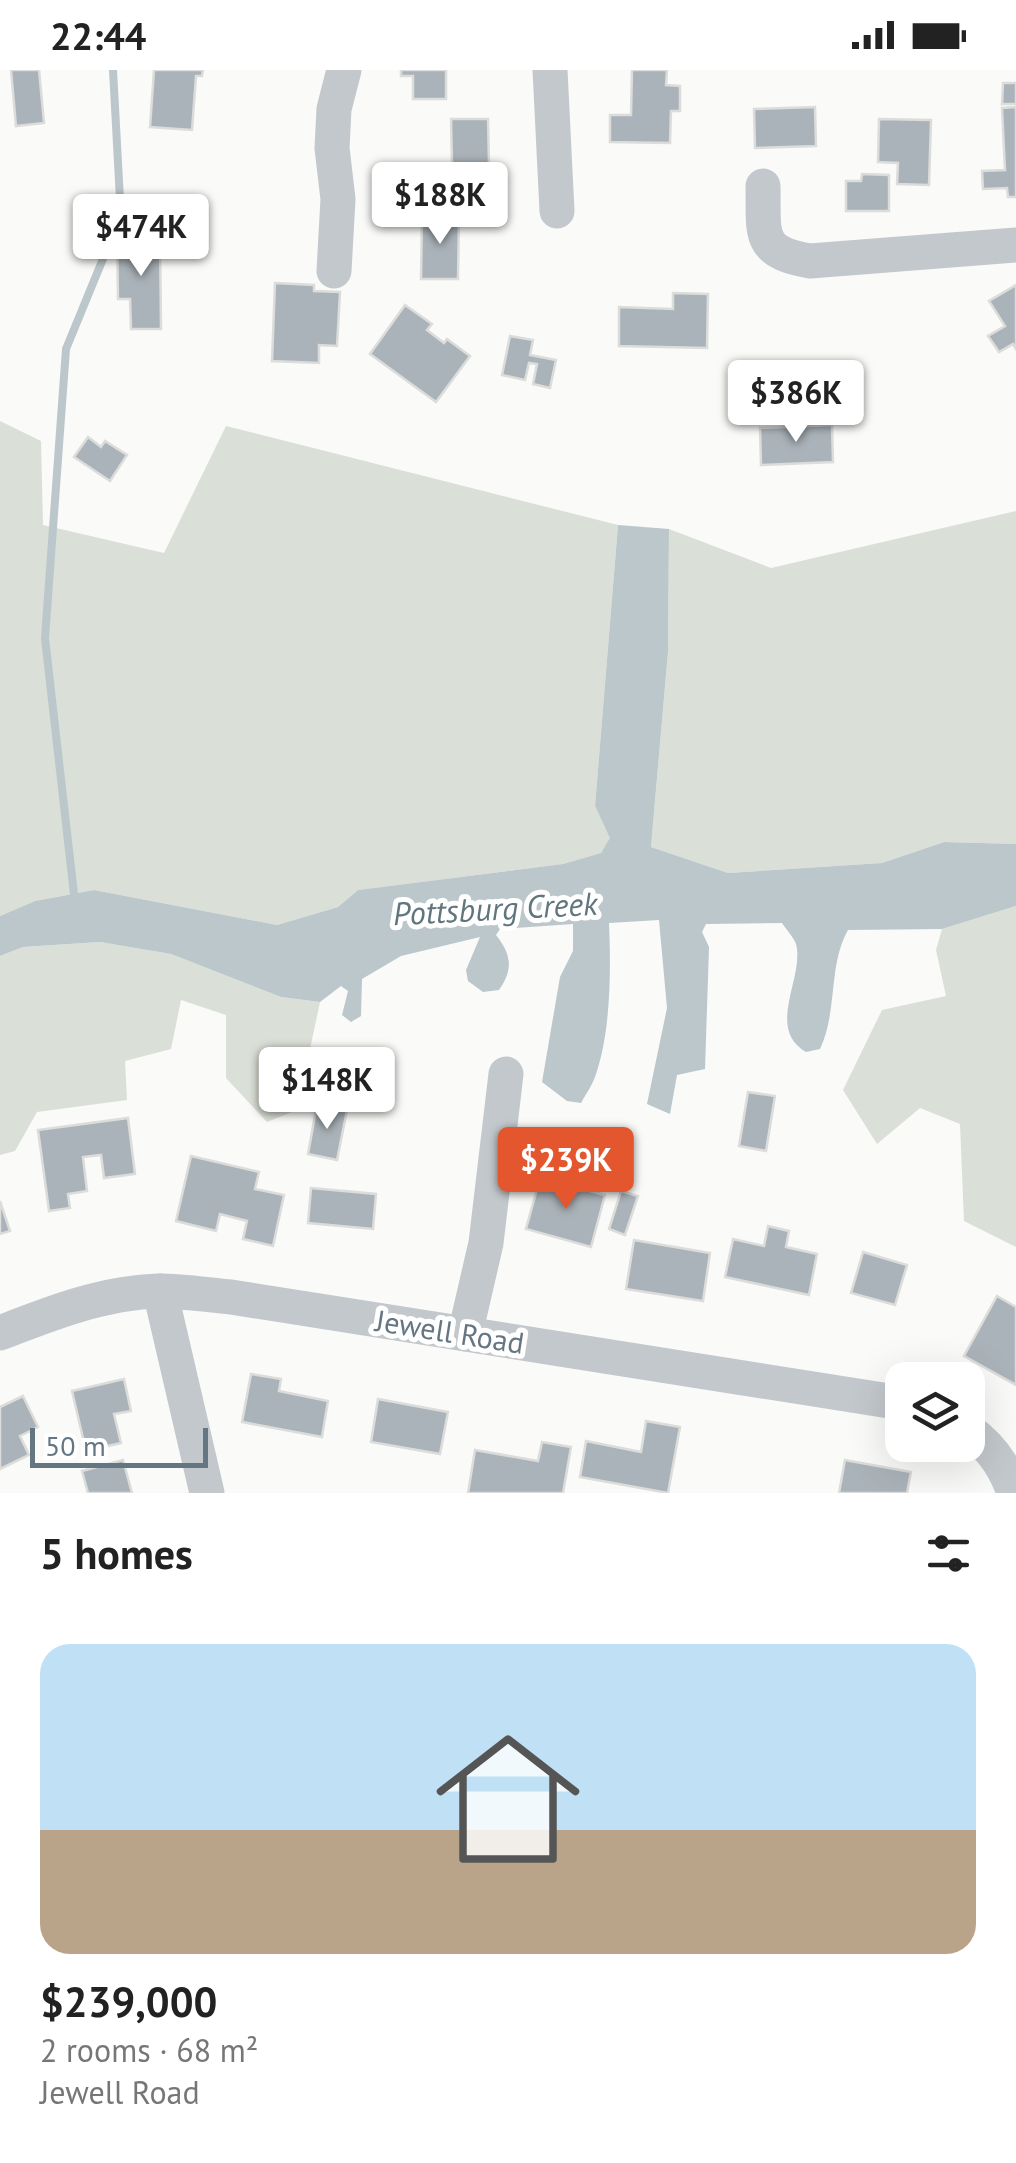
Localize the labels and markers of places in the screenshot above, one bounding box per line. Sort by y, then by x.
pin: $188K [370,162,510,247]
pin: $474K [71,194,211,279]
pin: $386K [726,360,866,445]
pin: $148K [257,1047,397,1132]
pin: $239K [496,1127,636,1212]

